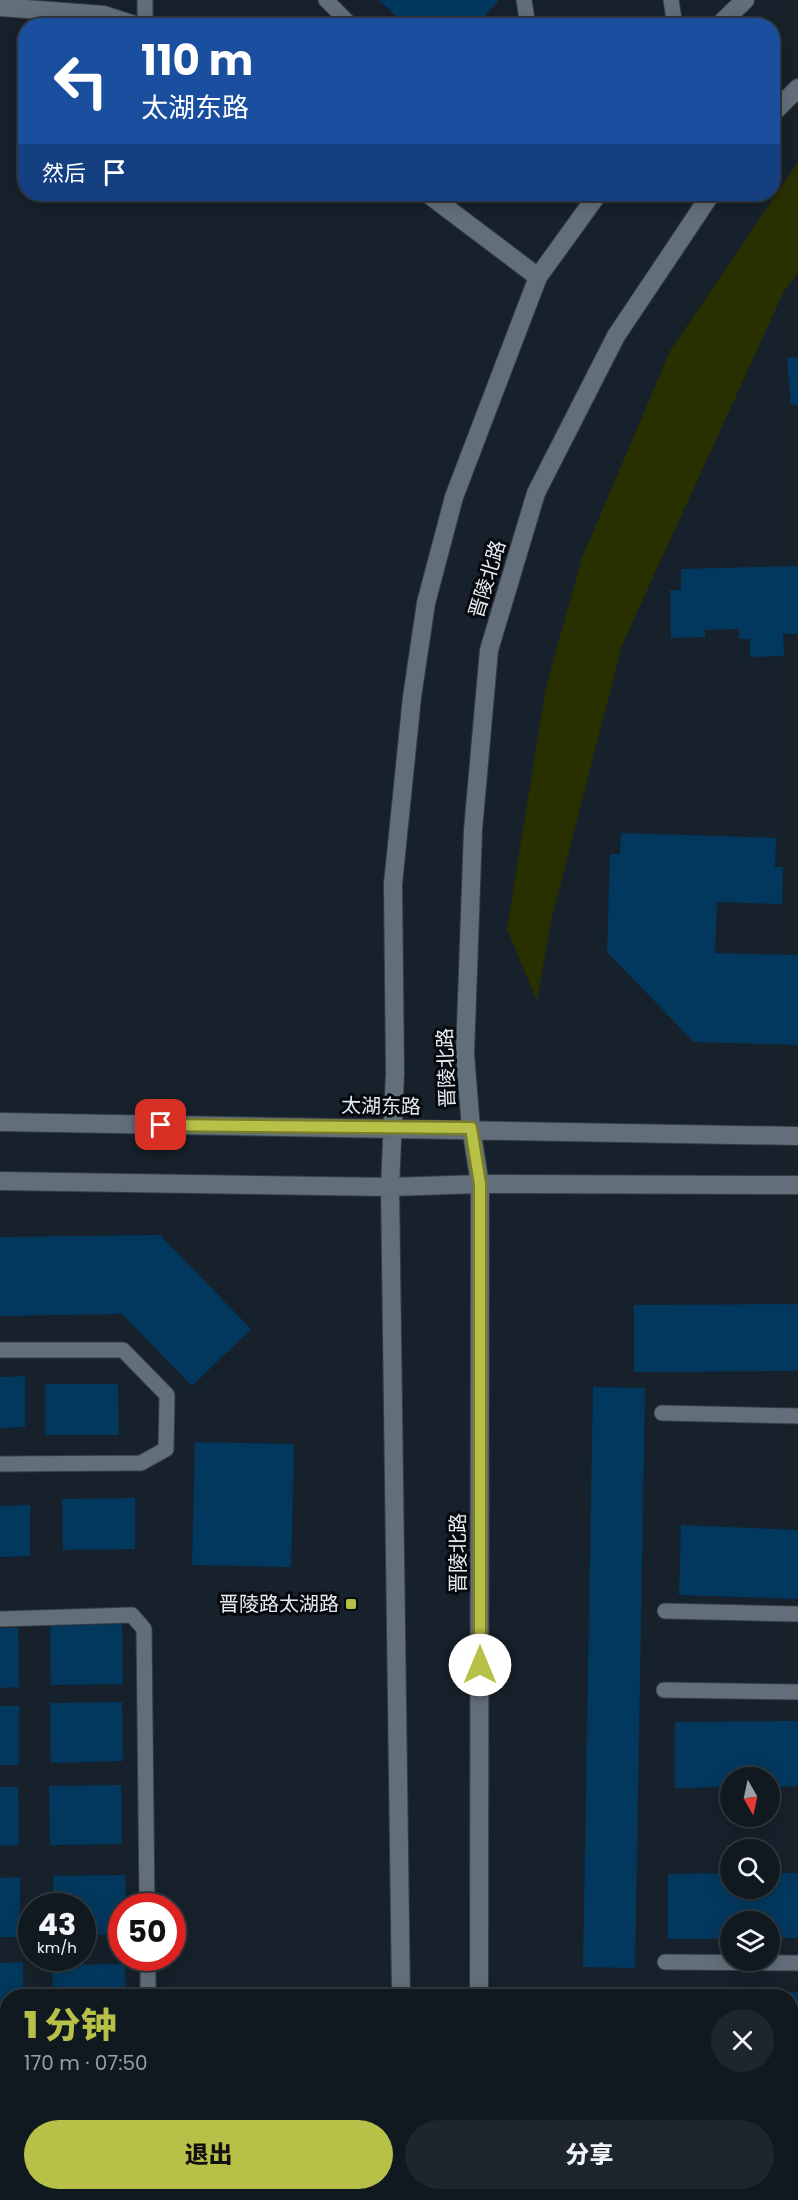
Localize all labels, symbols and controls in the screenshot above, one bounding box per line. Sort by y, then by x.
text: 110 m [141,31,253,90]
icon: left [42,42,120,120]
text: 太湖东路 [141,89,249,126]
icon: arrive [98,156,131,189]
text: 然后 [42,158,86,189]
street label: 晋陵北路 [462,537,512,621]
street label: 晋陵北路 [431,1028,461,1108]
street label: 太湖东路 [341,1091,421,1121]
pin [135,1099,186,1150]
icon: arrive [144,1108,177,1141]
street label: 晋陵北路 [444,1513,472,1593]
place label: 晋陵路太湖路 [219,1590,339,1618]
marker: 晋陵路太湖路 [344,1597,358,1611]
position arrow [448,1633,512,1697]
north arrow [720,1767,780,1827]
map controls [720,1767,780,1971]
button: search [720,1839,780,1899]
speed limit sign: 50 [108,1893,186,1971]
text: 43 [38,1903,76,1946]
button: layers [720,1911,780,1971]
text: km/h [37,1937,77,1958]
text: 1 分钟 [24,2000,117,2051]
button: close [711,2009,774,2072]
text: 170 m · 07:50 [24,2049,148,2077]
button: 退出 [24,2120,393,2189]
button: 分享 [405,2120,774,2189]

